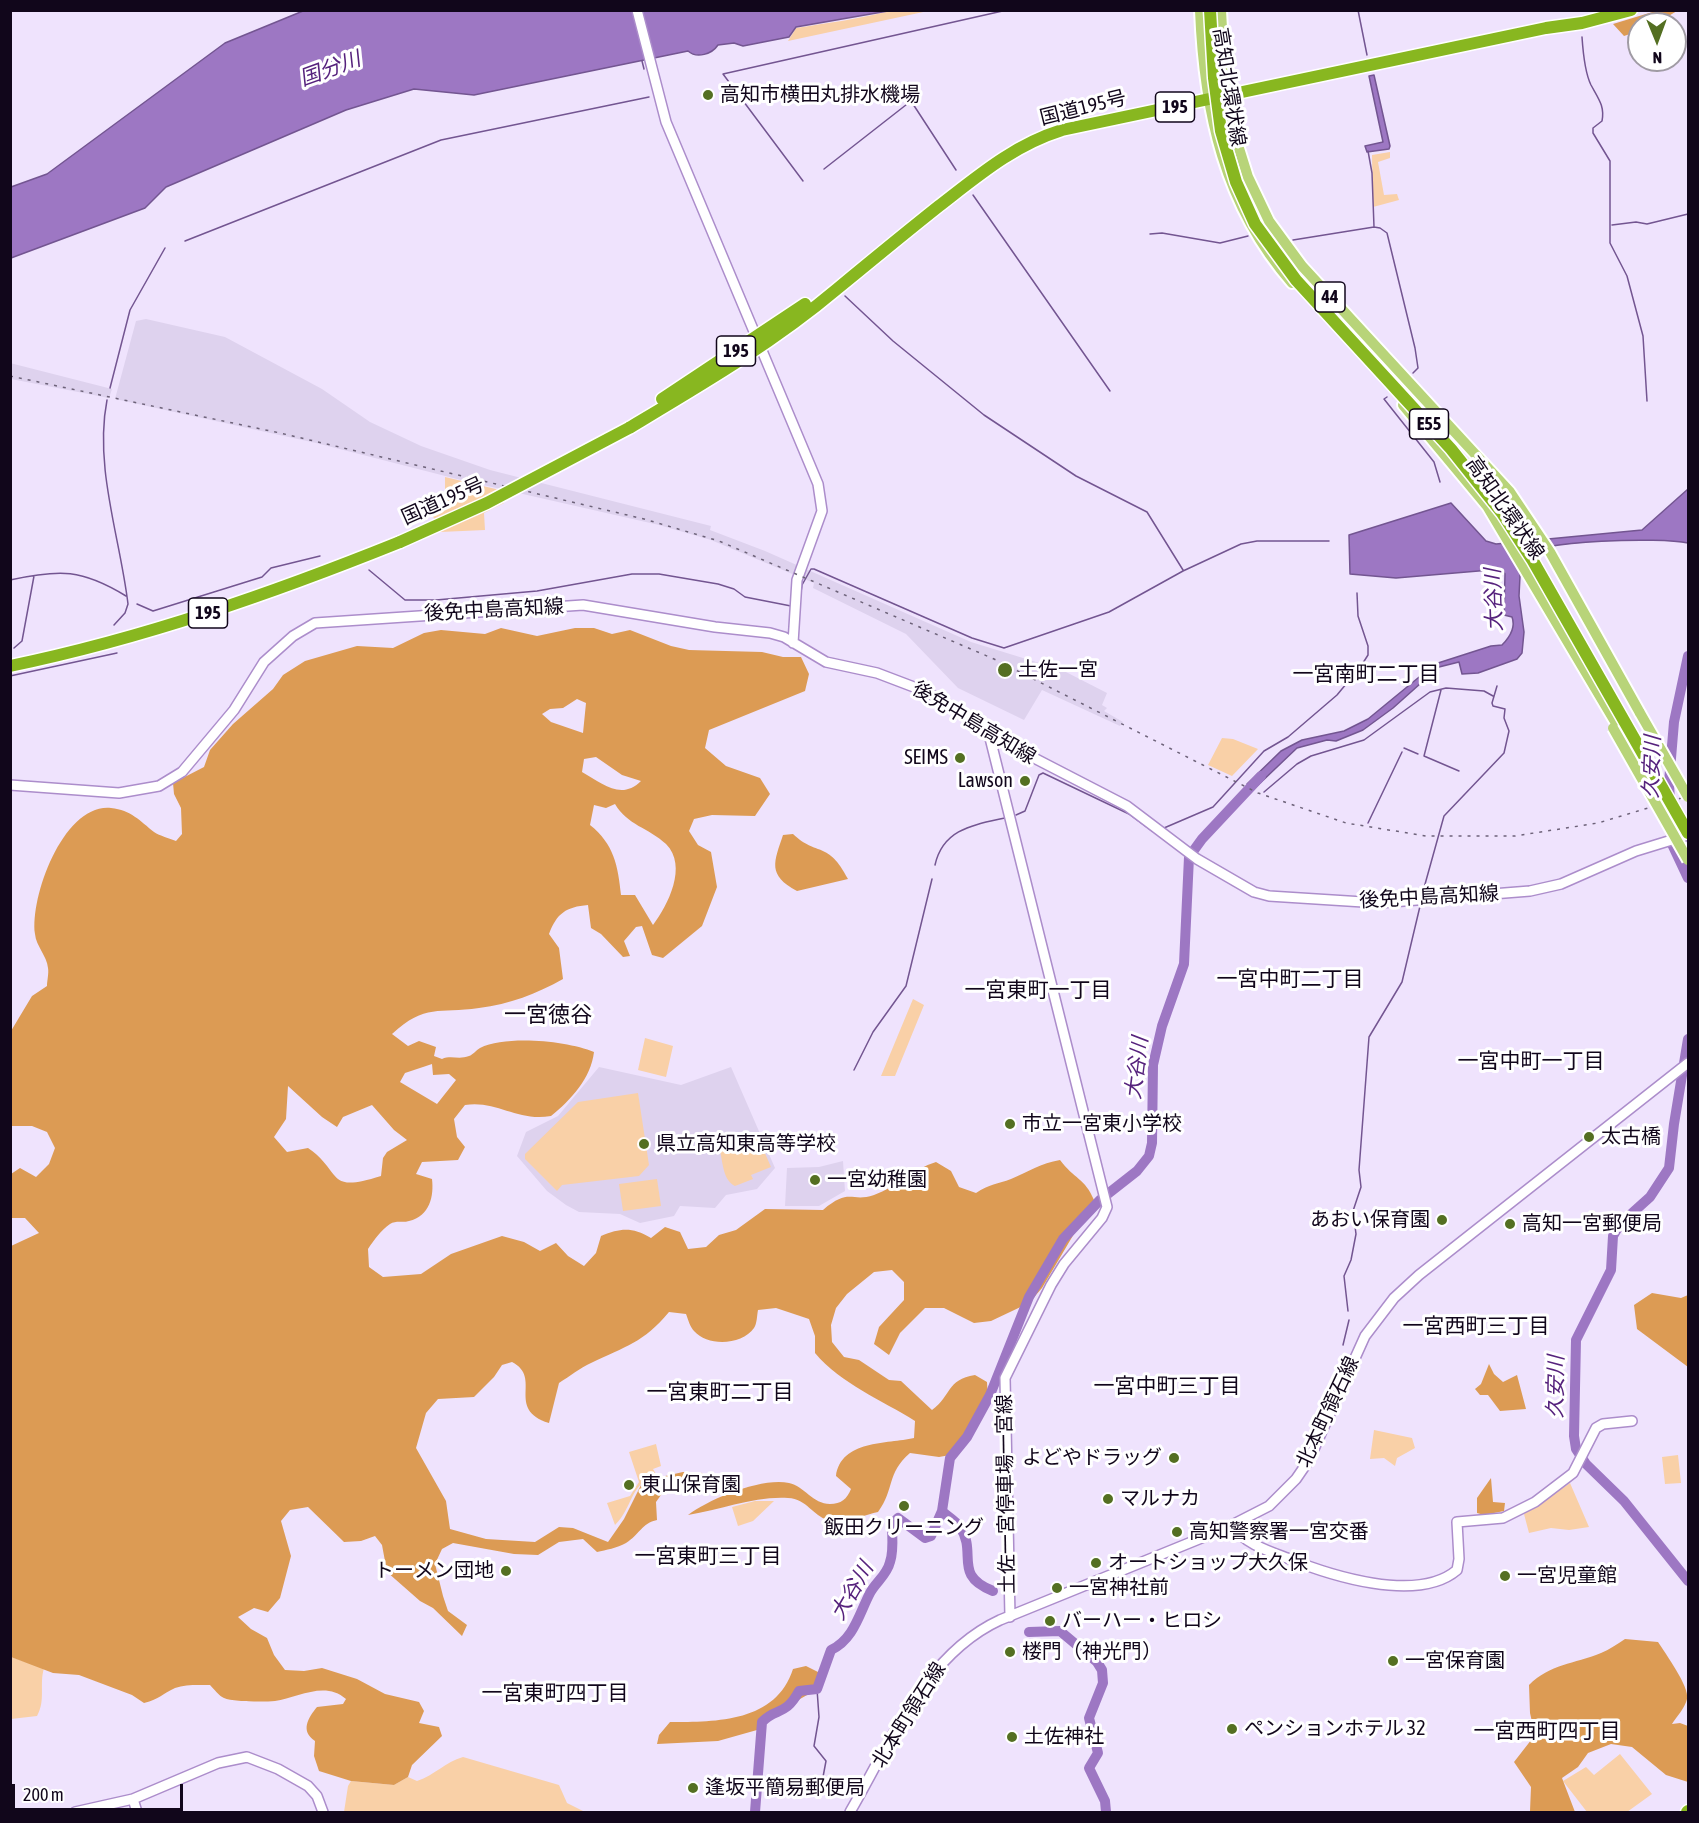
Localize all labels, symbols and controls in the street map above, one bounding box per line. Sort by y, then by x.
north arrow [1627,12,1687,72]
street label: 高知北環状線 [1208,26,1250,148]
water label: 国分川 [296,46,364,92]
text: N [1652,49,1662,67]
place label: 高知市横田丸排水機場 [720,83,920,107]
street label: 国道195号 [1037,86,1129,130]
marker: 高知市横田丸排水機場 [701,88,715,102]
road number: 195 [1156,92,1194,122]
road number: 44 [1315,282,1345,312]
road number: 195 [716,336,756,366]
road number: E55 [1410,409,1448,439]
street label: 高知北環状線 [1461,452,1549,564]
street label: 国道195号 [398,472,488,530]
water label: 大谷川 [1480,568,1508,632]
street label: 後免中島高知線 [423,594,565,626]
road number: 195 [188,598,228,628]
place label: 土佐一宮 [1018,658,1098,682]
marker: 土佐一宮 [996,661,1014,679]
district label: 一宮南町二丁目 [1293,661,1439,687]
street label: 後免中島高知線 [908,677,1040,769]
water label: 久安川 [1638,735,1666,799]
place label: SEIMS [904,746,948,770]
marker: SEIMS [953,751,967,765]
place label: Lawson [958,769,1013,793]
marker: Lawson [1018,774,1032,788]
street label: 後免中島高知線 [1358,881,1500,913]
district label: 一宮中町二丁目 [1217,966,1363,992]
district label: 一宮東町一丁目 [965,977,1111,1003]
district label: 一宮徳谷 [504,1002,592,1028]
water label: 大谷川 [1121,1035,1153,1101]
district label: 一宮中町一丁目 [1458,1048,1604,1074]
place label: 市立一宮東小学校 [1022,1112,1182,1136]
marker: 市立一宮東小学校 [1003,1117,1017,1131]
place label: 太古橋 [1601,1125,1661,1149]
marker: 太古橋 [1582,1130,1596,1144]
place label: 県立高知東高等学校 [656,1132,836,1156]
marker: 県立高知東高等学校 [637,1137,651,1151]
place label: 一宮幼稚園 [827,1168,927,1192]
marker: 一宮幼稚園 [808,1173,822,1187]
place label: あおい保育園 [1310,1208,1430,1232]
place label: 高知一宮郵便局 [1522,1212,1662,1236]
marker: あおい保育園 [1435,1213,1449,1227]
marker: 高知一宮郵便局 [1503,1217,1517,1231]
district label: 一宮西町三丁目 [1403,1313,1549,1339]
street label: 北本町領石線 [1292,1353,1364,1471]
water label: 久安川 [1543,1355,1569,1419]
district label: 一宮中町三丁目 [1094,1373,1240,1399]
district label: 一宮東町二丁目 [647,1379,793,1405]
street label: 土佐一宮停車場一宮線 [992,1394,1020,1594]
place label: よどやドラッグ [1022,1446,1162,1470]
marker: よどやドラッグ [1167,1451,1181,1465]
place label: 東山保育園 [641,1473,741,1497]
marker: 東山保育園 [622,1478,636,1492]
place label: マルナカ [1120,1487,1200,1511]
marker: マルナカ [1101,1492,1115,1506]
marker: 飯田クリーニング [897,1499,911,1513]
place label: 飯田クリーニング [824,1516,984,1540]
place label: 高知警察署一宮交番 [1189,1520,1369,1544]
marker: 高知警察署一宮交番 [1170,1525,1184,1539]
district label: 一宮東町三丁目 [635,1543,781,1569]
place label: オートショップ大久保 [1108,1551,1308,1575]
marker: オートショップ大久保 [1089,1556,1103,1570]
water label: 大谷川 [825,1557,879,1625]
place label: トーメン団地 [374,1559,494,1583]
marker: トーメン団地 [499,1564,513,1578]
place label: 一宮児童館 [1517,1564,1617,1588]
marker: 一宮児童館 [1498,1569,1512,1583]
place label: 一宮神社前 [1069,1576,1169,1600]
marker: 一宮神社前 [1050,1581,1064,1595]
place label: バーハー・ヒロシ [1062,1609,1222,1633]
marker: バーハー・ヒロシ [1043,1614,1057,1628]
place label: 楼門（神光門） [1022,1640,1162,1664]
marker: 楼門（神光門） [1003,1645,1017,1659]
place label: 一宮保育園 [1405,1649,1505,1673]
marker: 一宮保育園 [1386,1654,1400,1668]
street label: 北本町領石線 [867,1658,951,1772]
district label: 一宮東町四丁目 [482,1680,628,1706]
place label: ペンションホテル 32 [1244,1717,1426,1741]
district label: 一宮西町四丁目 [1474,1718,1620,1744]
marker: ペンションホテル 32 [1225,1722,1239,1736]
place label: 土佐神社 [1024,1725,1104,1749]
marker: 土佐神社 [1005,1730,1019,1744]
scale bar [15,1772,186,1810]
place label: 逢坂平簡易郵便局 [705,1776,865,1800]
marker: 逢坂平簡易郵便局 [686,1781,700,1795]
text: 200 m [23,1784,64,1805]

